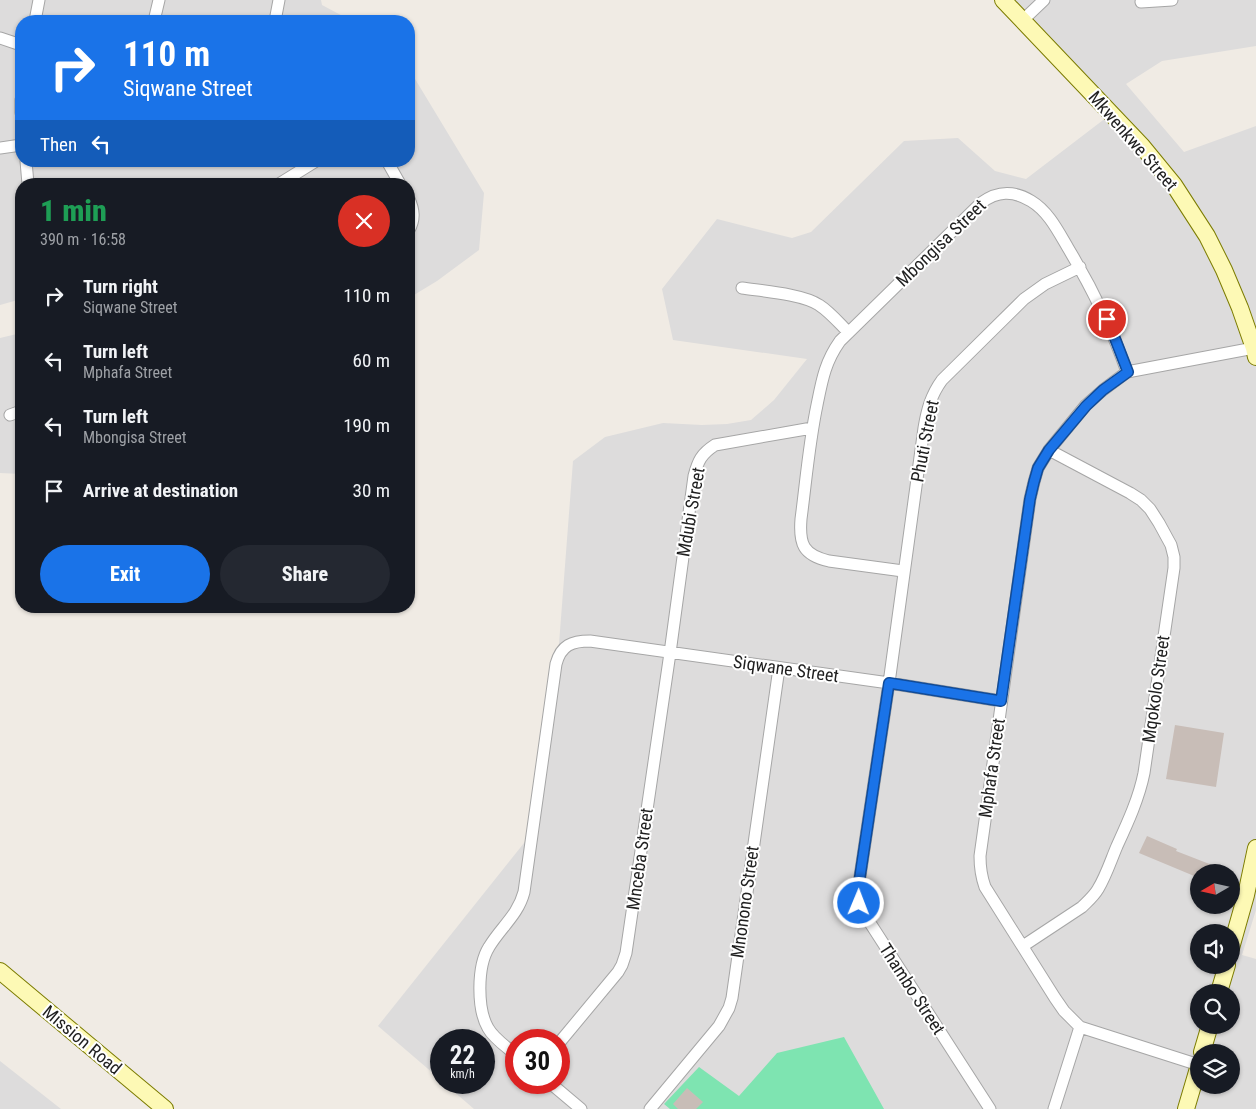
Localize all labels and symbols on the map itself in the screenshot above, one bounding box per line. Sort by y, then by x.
street label: Mkwenkwe Street [1084,87,1182,195]
street label: Mbongisa Street [891,195,990,291]
pin [1086,298,1128,340]
street label: Phuti Street [906,398,943,484]
street label: Mdubi Street [672,466,709,558]
street label: Mqokolo Street [1138,634,1173,744]
street label: Siqwane Street [732,651,840,686]
street label: Mphafa Street [974,717,1009,819]
street label: Mnceba Street [622,807,657,911]
street label: Mnonono Street [726,844,763,959]
north arrow [1190,864,1240,914]
position arrow [832,876,884,928]
street label: Thambo Street [875,939,950,1038]
street label: Mission Road [39,1001,126,1079]
speed limit sign: 30 [505,1029,570,1094]

